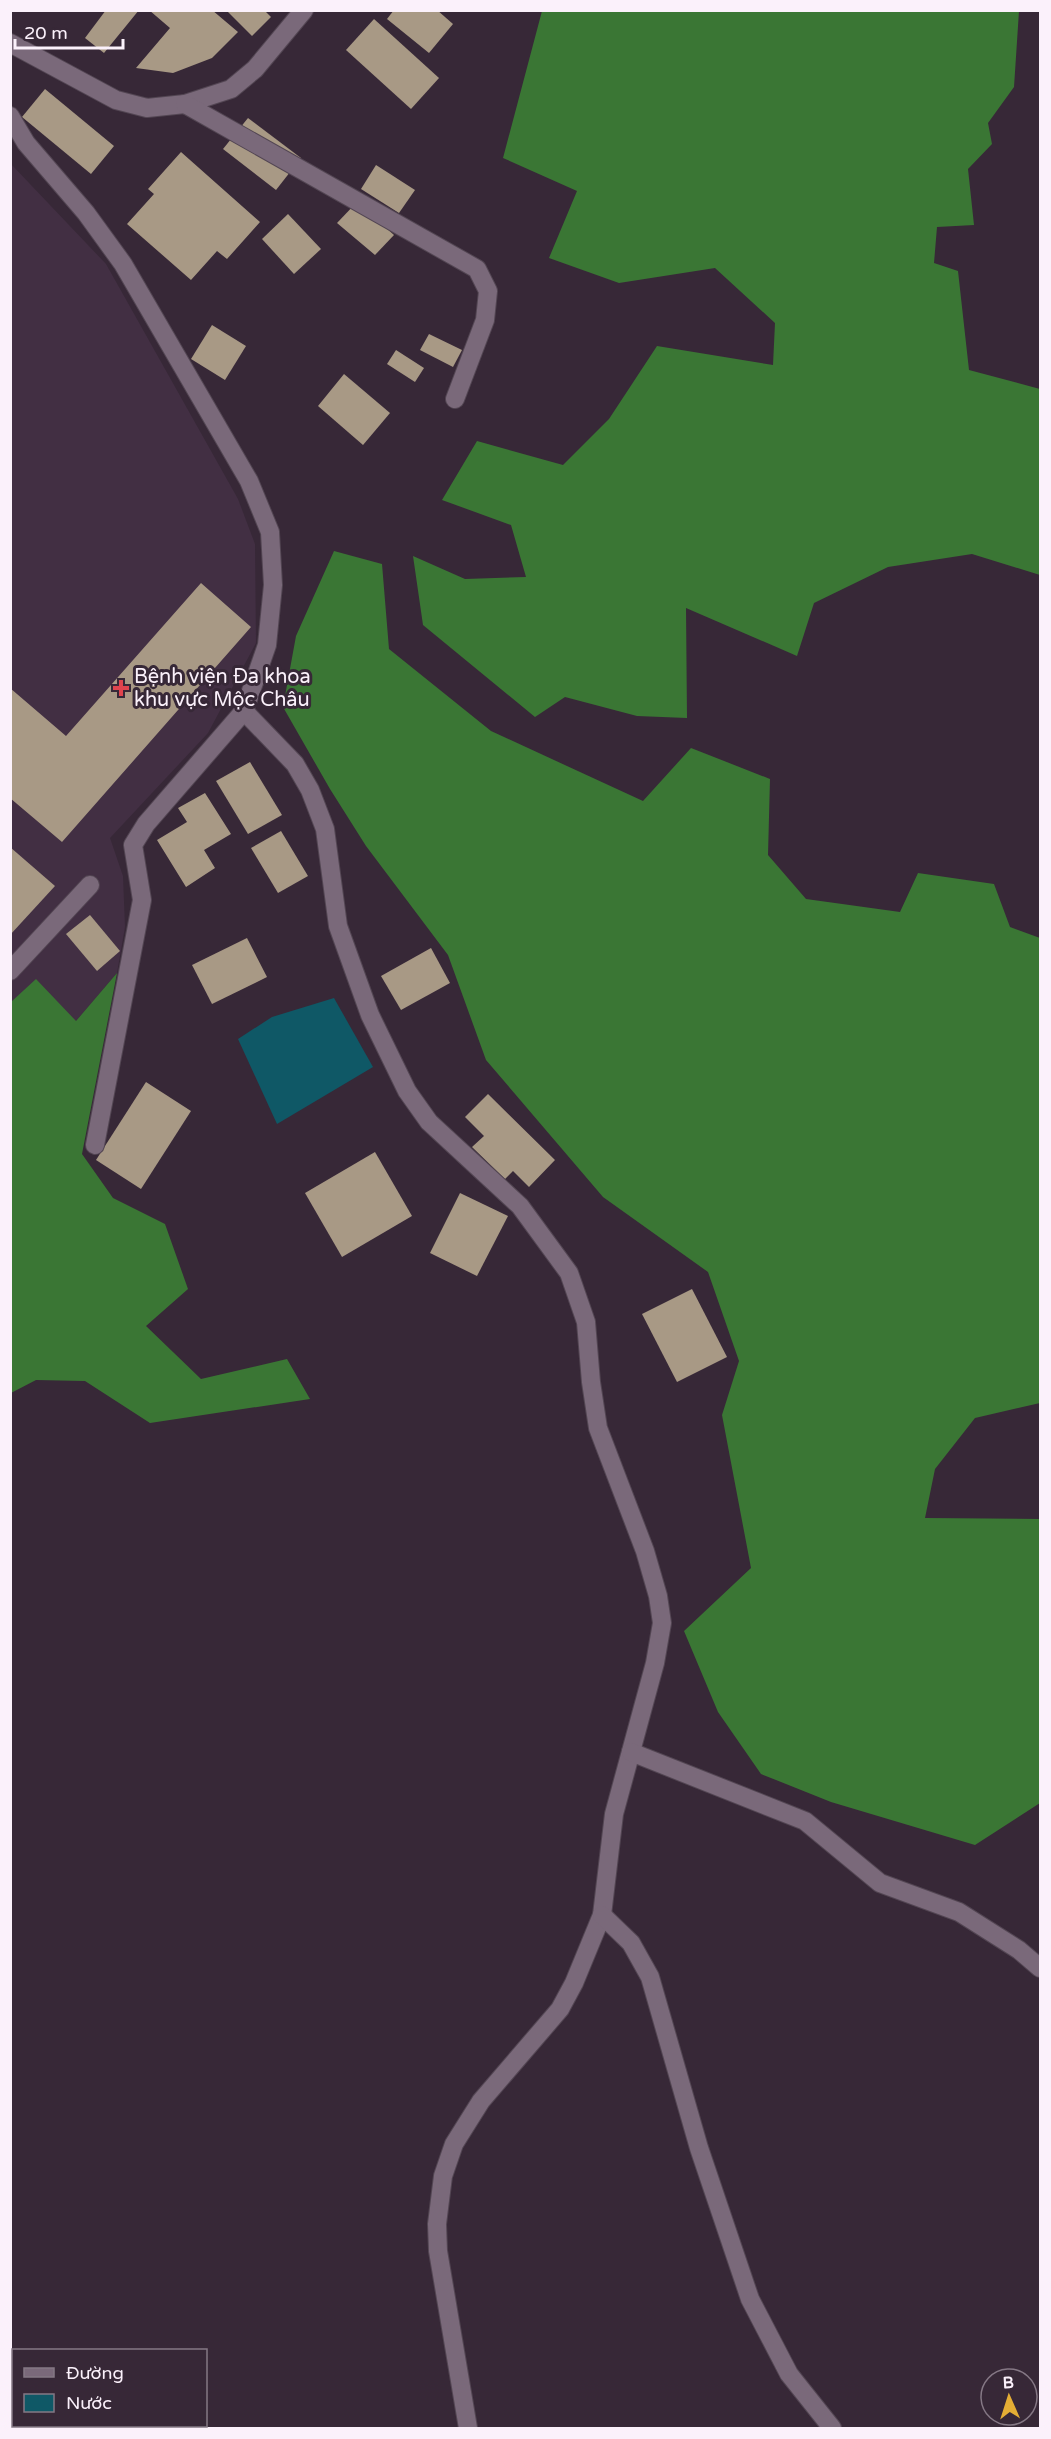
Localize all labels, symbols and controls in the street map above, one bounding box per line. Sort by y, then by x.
scale bar [15,12,123,50]
text: 20 m [24,22,68,44]
place label: Bệnh viện Đa khoa khu vực Mộc Châu [134,665,311,712]
marker: Bệnh viện Đa khoa khu vực Mộc Châu [112,679,130,697]
legend [12,2349,207,2427]
text: Đường [66,2362,124,2384]
north arrow [979,2367,1039,2427]
text: B [1002,2373,1014,2393]
text: Nước [66,2392,112,2414]

